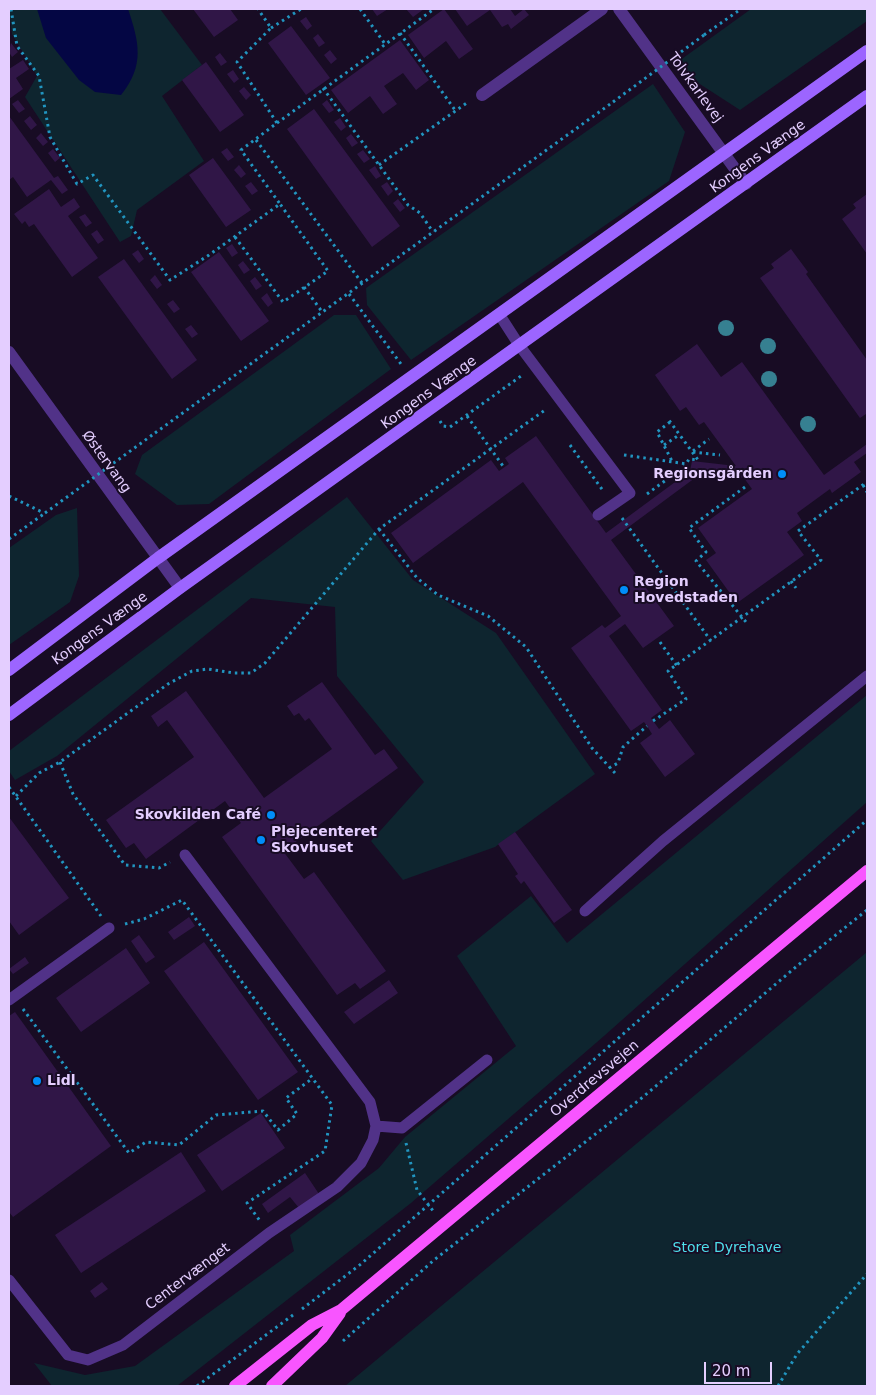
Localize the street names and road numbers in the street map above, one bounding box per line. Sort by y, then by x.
street label: Tolvkarlevej [664,50,726,126]
street label: Kongens Vænge [707,117,809,197]
street label: Kongens Vænge [378,353,480,433]
street label: Østervang [78,428,134,496]
street label: Kongens Vænge [49,589,151,669]
street label: Overdrevsvejen [547,1037,643,1121]
street label: Centervænget [143,1240,233,1314]

